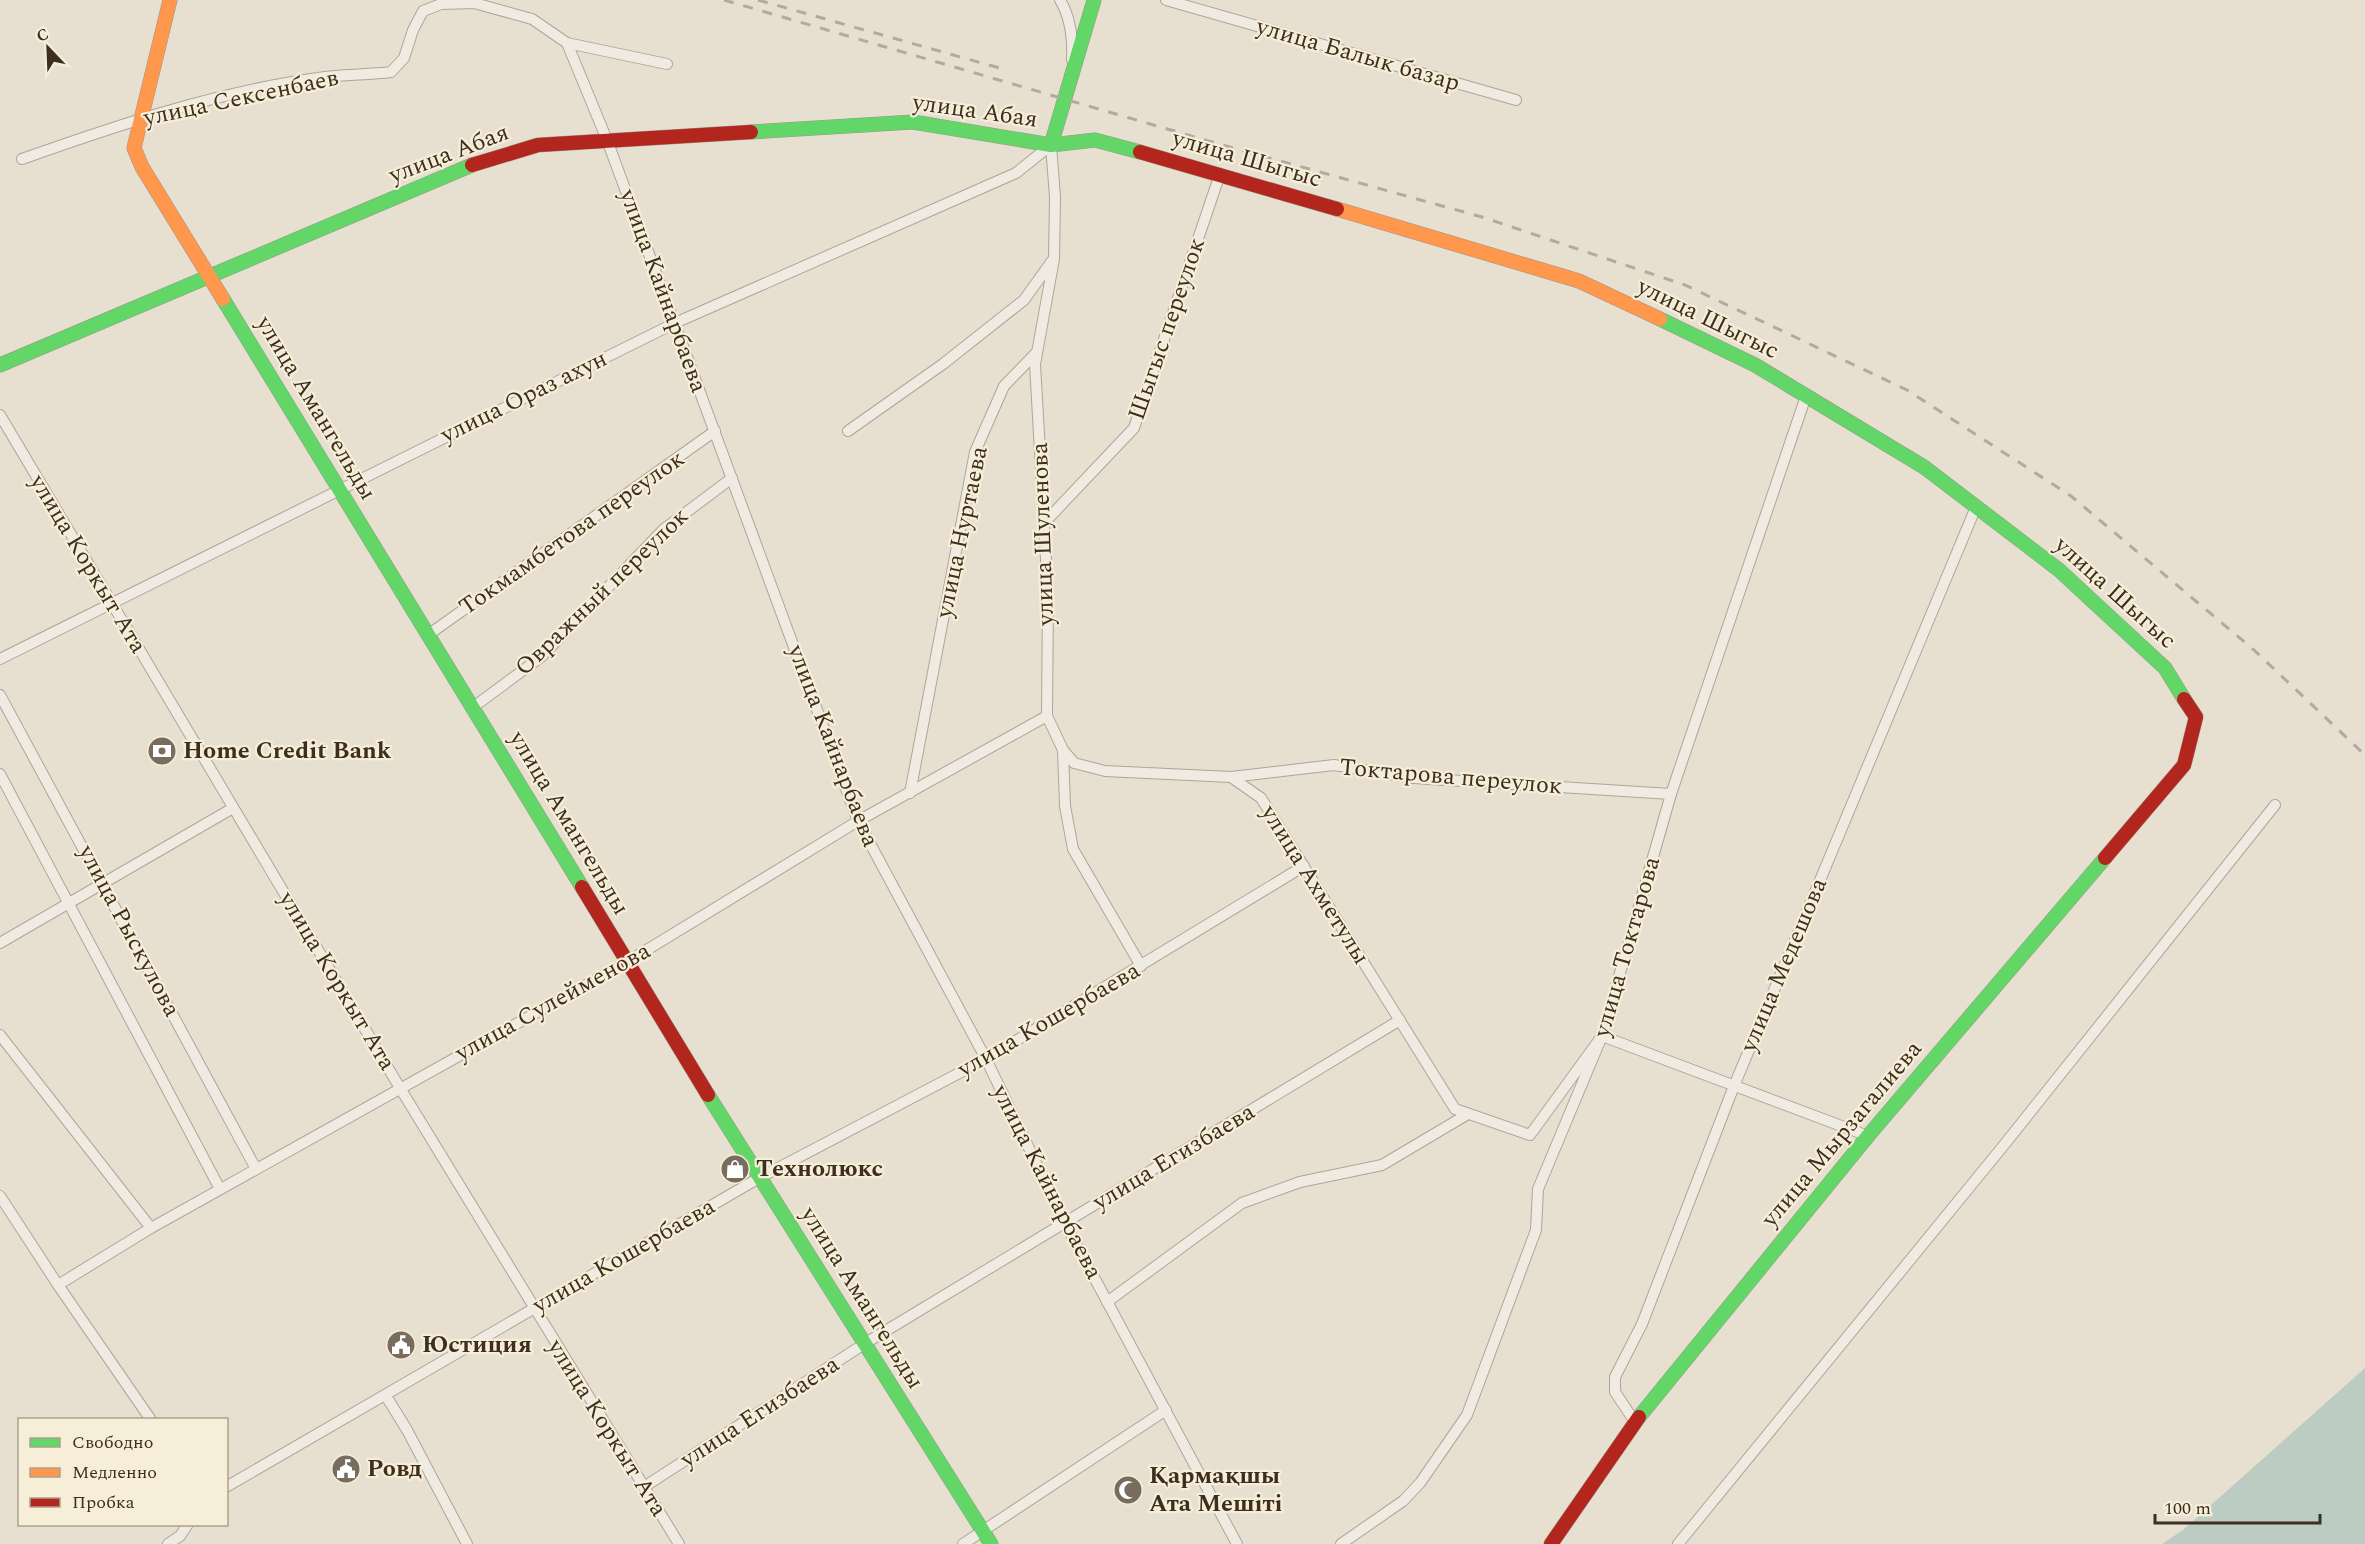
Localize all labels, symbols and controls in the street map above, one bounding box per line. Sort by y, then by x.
street label: улица Балык базар [1251,8,1464,101]
north arrow [18,18,78,78]
text: С [33,22,52,48]
street label: улица Сексенбаев [139,60,342,136]
street label: улица Абая [909,84,1040,138]
street label: улица Абая [383,115,514,194]
street label: улица Шыгыс [1167,120,1326,198]
street label: улица Кайнарбаева [609,183,717,398]
street label: Шыгыс переулок [1119,233,1215,425]
street label: улица Шыгыс [1630,269,1785,369]
street label: улица Амангельды [246,308,385,507]
street label: улица Ораз ахун [434,341,613,453]
street label: Токмамбетова переулок [452,441,692,625]
street label: улица Шуленова [1022,441,1064,627]
street label: улица Нуртаева [926,442,998,622]
street label: улица Коркыт Ата [20,467,156,661]
street label: Овражный переулок [507,499,697,685]
street label: улица Шыгыс [2045,527,2184,658]
street label: улица Кайнарбаева [777,639,888,853]
street label: улица Амангельды [499,723,638,922]
place label: Home Credit Bank [183,733,392,769]
bank icon: Home Credit Bank [146,735,178,767]
street label: Токтарова переулок [1338,749,1564,805]
street label: улица Ахметулы [1251,797,1379,972]
street label: улица Рыскулова [68,838,190,1024]
street label: улица Токтарова [1584,852,1670,1043]
street label: улица Медешова [1731,872,1837,1059]
street label: улица Коркыт Ата [269,884,405,1078]
street label: улица Сулейменова [448,933,658,1071]
street label: улица Кошербаева [950,953,1147,1088]
street label: улица Мырзагалиева [1752,1033,1931,1236]
street label: улица Кайнарбаева [982,1078,1112,1286]
street label: улица Егизбаева [1085,1094,1262,1220]
place label: Технолюкс [756,1151,883,1187]
shop icon: Технолюкс [719,1153,751,1185]
street label: улица Кошербаева [525,1189,722,1324]
street label: улица Амангельды [791,1199,933,1396]
place label: Юстиция [422,1327,532,1363]
public building icon: Юстиция [385,1329,417,1361]
street label: улица Коркыт Ата [537,1331,676,1524]
street label: улица Егизбаева [672,1347,847,1478]
legend [18,1418,228,1526]
text: Свободно [72,1429,153,1456]
place label: Ровд [367,1451,422,1487]
public building icon: Ровд [330,1453,362,1485]
place label: Қармақшы Ата Мешіті [1149,1458,1283,1522]
text: Медленно [72,1459,157,1486]
mosque icon: Қармақшы Ата Мешіті [1112,1474,1144,1506]
scale bar [2155,1487,2320,1525]
text: Пробка [72,1489,135,1516]
text: 100 m [2164,1495,2211,1522]

